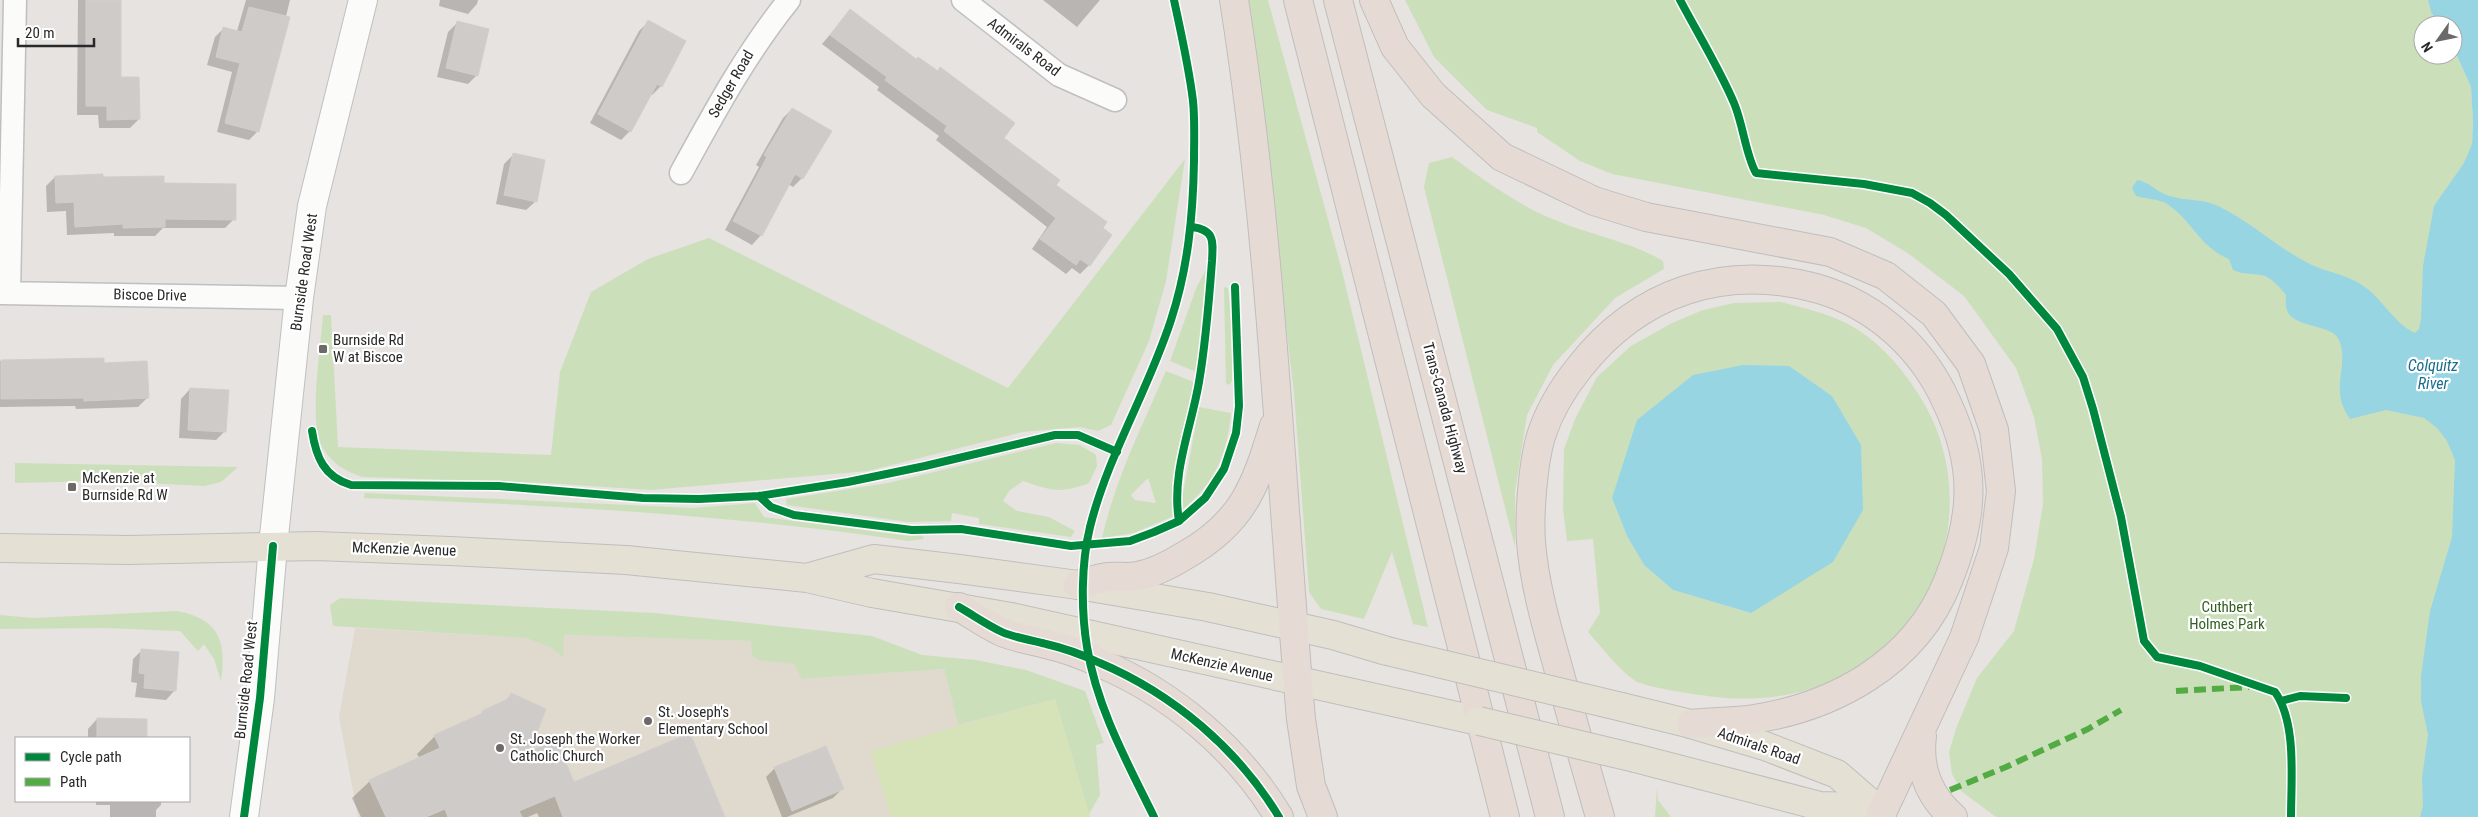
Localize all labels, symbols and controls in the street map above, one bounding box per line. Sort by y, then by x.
street label: Admirals Road [984,14,1064,80]
scale bar [18,15,94,47]
north arrow [2413,15,2463,65]
text: 20 m [25,24,55,42]
text: N [2418,39,2436,55]
street label: Sedger Road [705,47,757,121]
street label: Burnside Road West [287,212,321,332]
street label: Biscoe Drive [113,285,187,305]
place label: Burnside Rd W at Biscoe [333,331,404,366]
street label: Trans-Canada Highway [1419,340,1471,476]
marker: Burnside Rd W at Biscoe [317,343,329,355]
water label: Colquitz River [2408,356,2458,393]
place label: McKenzie at Burnside Rd W [82,469,168,504]
marker: McKenzie at Burnside Rd W [66,481,78,493]
street label: McKenzie Avenue [352,538,456,560]
park label: Cuthbert Holmes Park [2189,598,2265,633]
street label: Burnside Road West [231,620,261,740]
street label: McKenzie Avenue [1169,645,1275,685]
place label: St. Joseph's Elementary School [658,703,768,738]
marker: St. Joseph's Elementary School [642,715,654,727]
street label: Admirals Road [1715,723,1803,769]
place label: St. Joseph the Worker Catholic Church [510,730,640,765]
legend [15,737,190,802]
marker: St. Joseph the Worker Catholic Church [494,742,506,754]
text: Cycle path [60,748,122,766]
text: Path [60,773,87,791]

